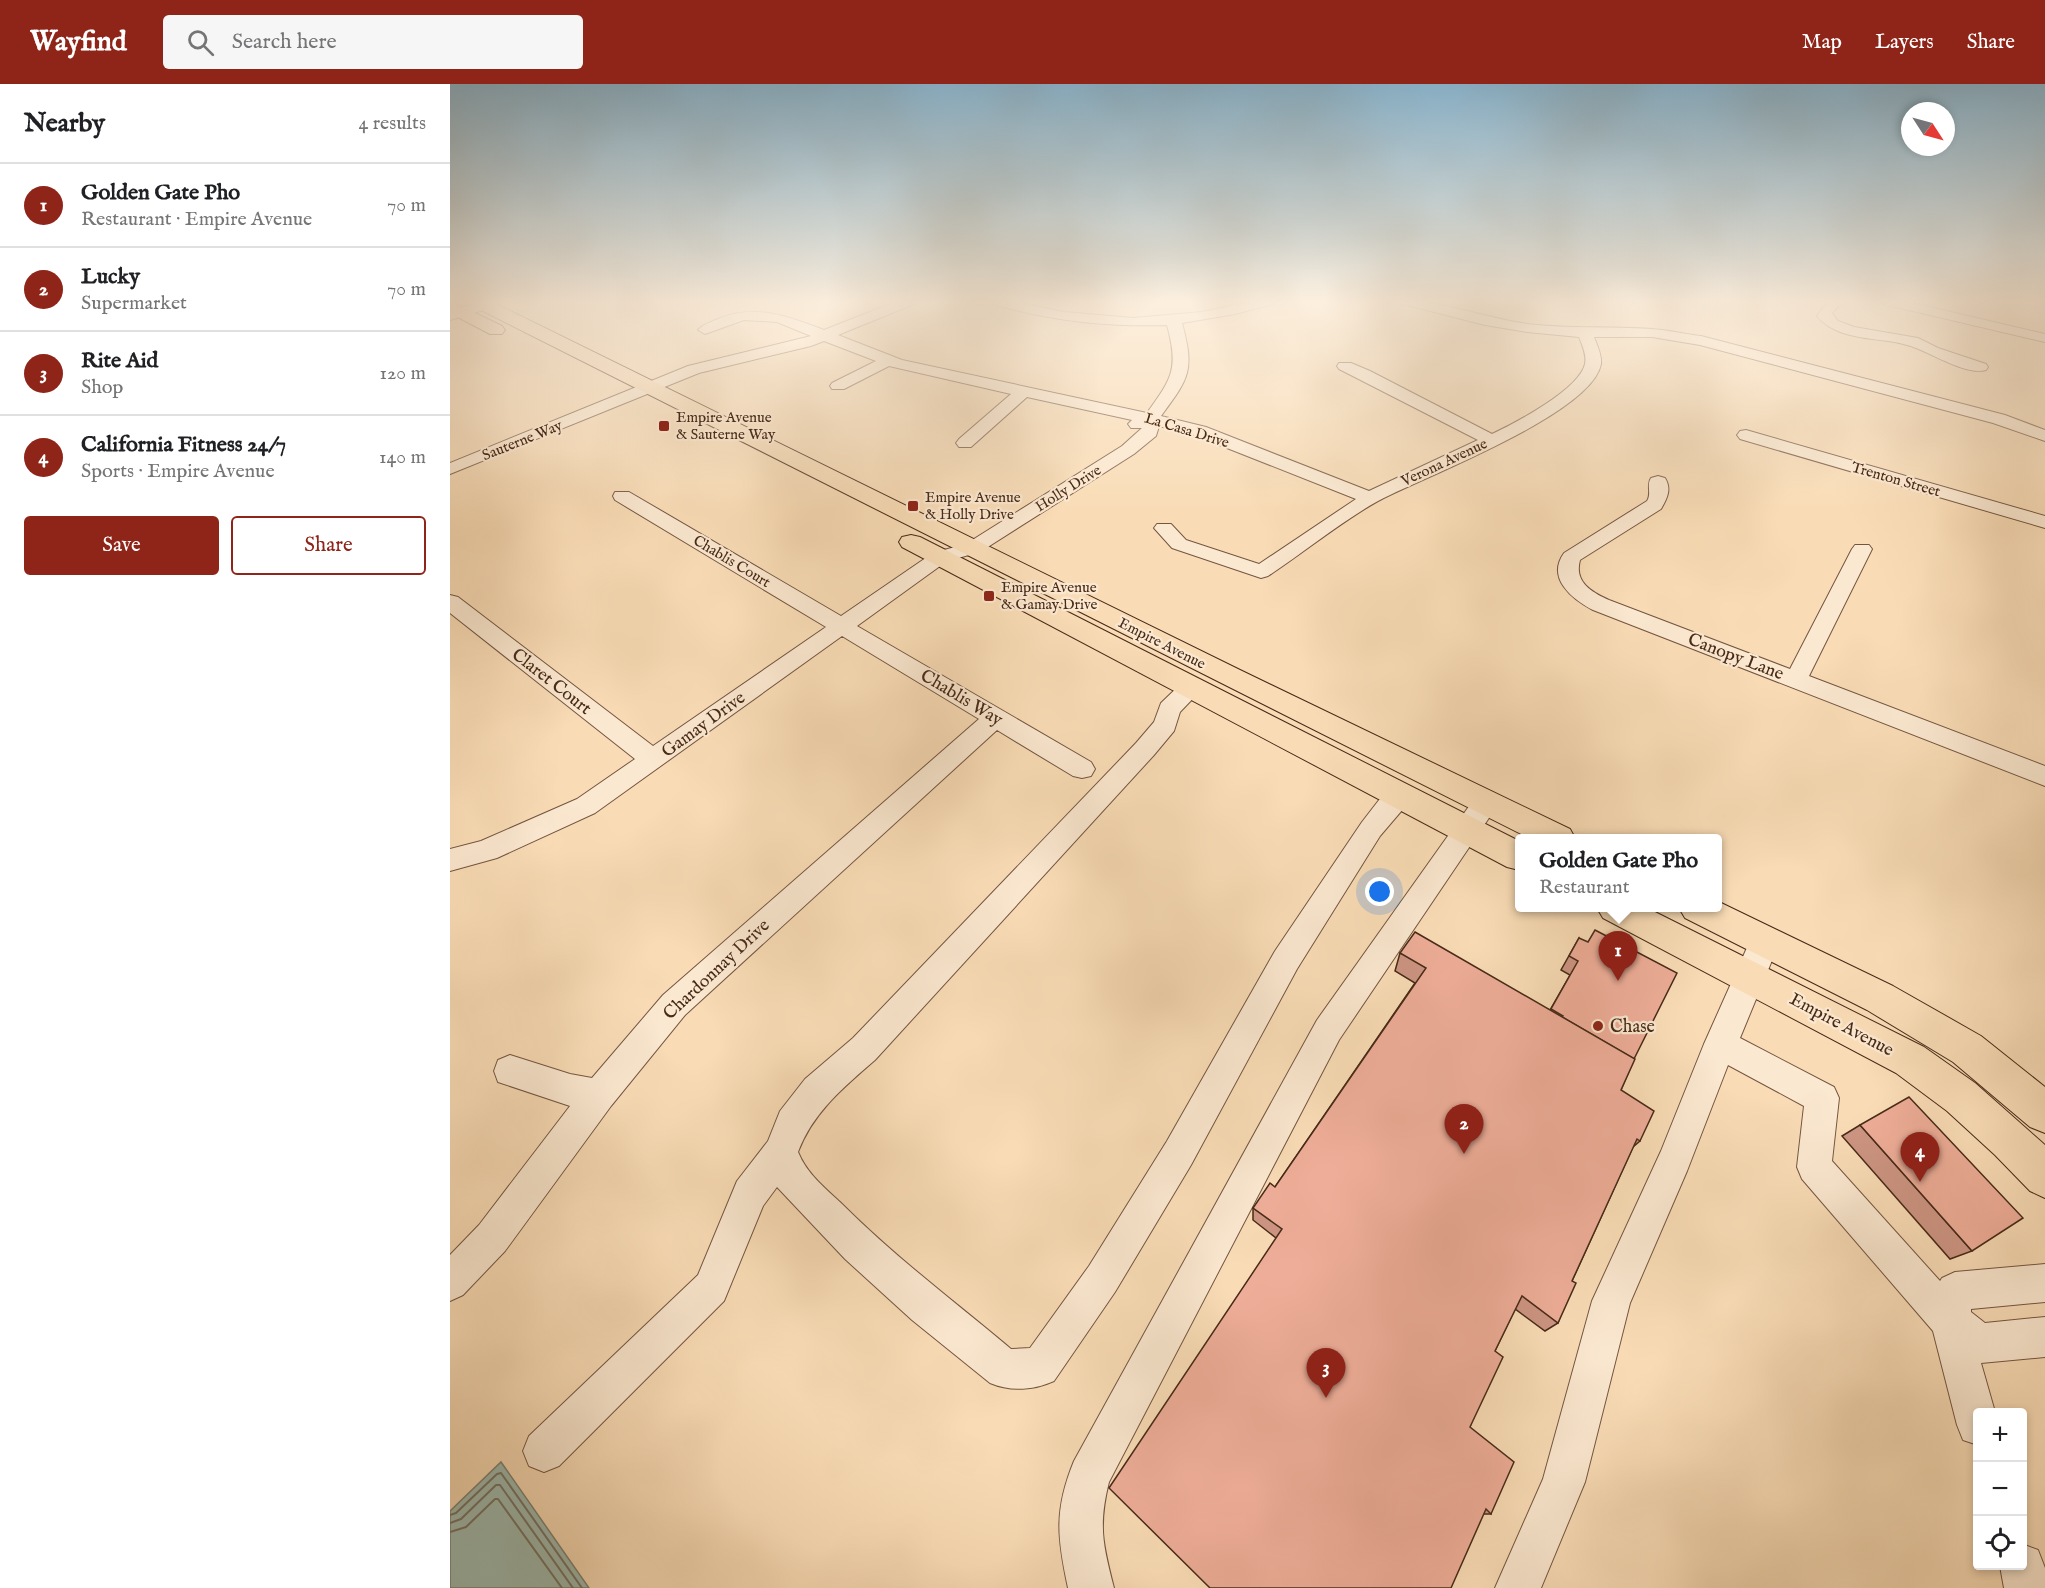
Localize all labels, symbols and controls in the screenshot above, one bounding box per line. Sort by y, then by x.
search box [163,15,583,69]
text: Wayfind [30,25,127,60]
icon: search [184,26,217,59]
text: Search here [232,28,337,56]
text: Map [1802,29,1842,56]
text: Layers [1875,29,1934,56]
text: Share [1967,29,2015,56]
north arrow [1901,102,1955,156]
text: Nearby [24,107,105,140]
text: 4 results [359,111,426,136]
text: Golden Gate Pho [81,179,240,207]
text: 1 [40,193,47,218]
text: 70 m [387,193,426,218]
text: Restaurant · Empire Avenue [81,207,312,232]
text: Lucky [81,263,140,291]
text: 2 [39,277,48,302]
text: 70 m [387,277,426,302]
text: Supermarket [81,291,187,316]
text: Rite Aid [81,347,158,375]
text: 3 [40,361,47,386]
text: 120 m [380,361,426,386]
text: Shop [81,375,123,400]
place label: Empire Avenue & Sauterne Way [676,408,776,444]
street label: La Casa Drive [1142,409,1232,452]
street label: Sauterne Way [479,416,566,465]
marker: Empire Avenue & Sauterne Way [657,419,671,433]
text: California Fitness 24/7 [81,431,286,459]
street label: Verona Avenue [1397,434,1490,491]
text: 4 [39,445,48,470]
text: 140 m [379,445,426,470]
street label: Trenton Street [1849,458,1943,501]
text: Sports · Empire Avenue [81,459,275,484]
street label: Holly Drive [1032,461,1105,516]
place label: Empire Avenue & Holly Drive [925,488,1021,524]
marker: Empire Avenue & Holly Drive [906,499,920,513]
button: Save [24,516,219,575]
button: Share [231,516,426,575]
street label: Chablis Court [690,531,774,592]
place label: Empire Avenue & Gamay Drive [1001,578,1098,614]
marker: Empire Avenue & Gamay Drive [982,589,996,603]
street label: Empire Avenue [1115,613,1209,674]
street label: Canopy Lane [1684,629,1787,686]
street label: Claret Court [506,644,596,721]
street label: Chablis Way [916,665,1007,732]
street label: Gamay Drive [657,687,750,763]
popup [1515,834,1722,912]
text: Golden Gate Pho [1539,847,1698,875]
text: Restaurant [1539,875,1630,900]
your location [1365,877,1394,906]
street label: Chardonnay Drive [659,915,775,1025]
pin: 1 [1598,932,1638,981]
street label: Empire Avenue [1785,988,1897,1062]
place label: Chase [1610,1016,1655,1039]
marker: Chase [1591,1019,1605,1033]
pin: 2 [1444,1104,1484,1154]
pin: 4 [1900,1132,1940,1182]
pin: 3 [1306,1348,1346,1398]
map controls [1973,1408,2027,1570]
button: + [1973,1408,2027,1462]
button: − [1973,1462,2027,1516]
button: locate [1973,1516,2027,1570]

